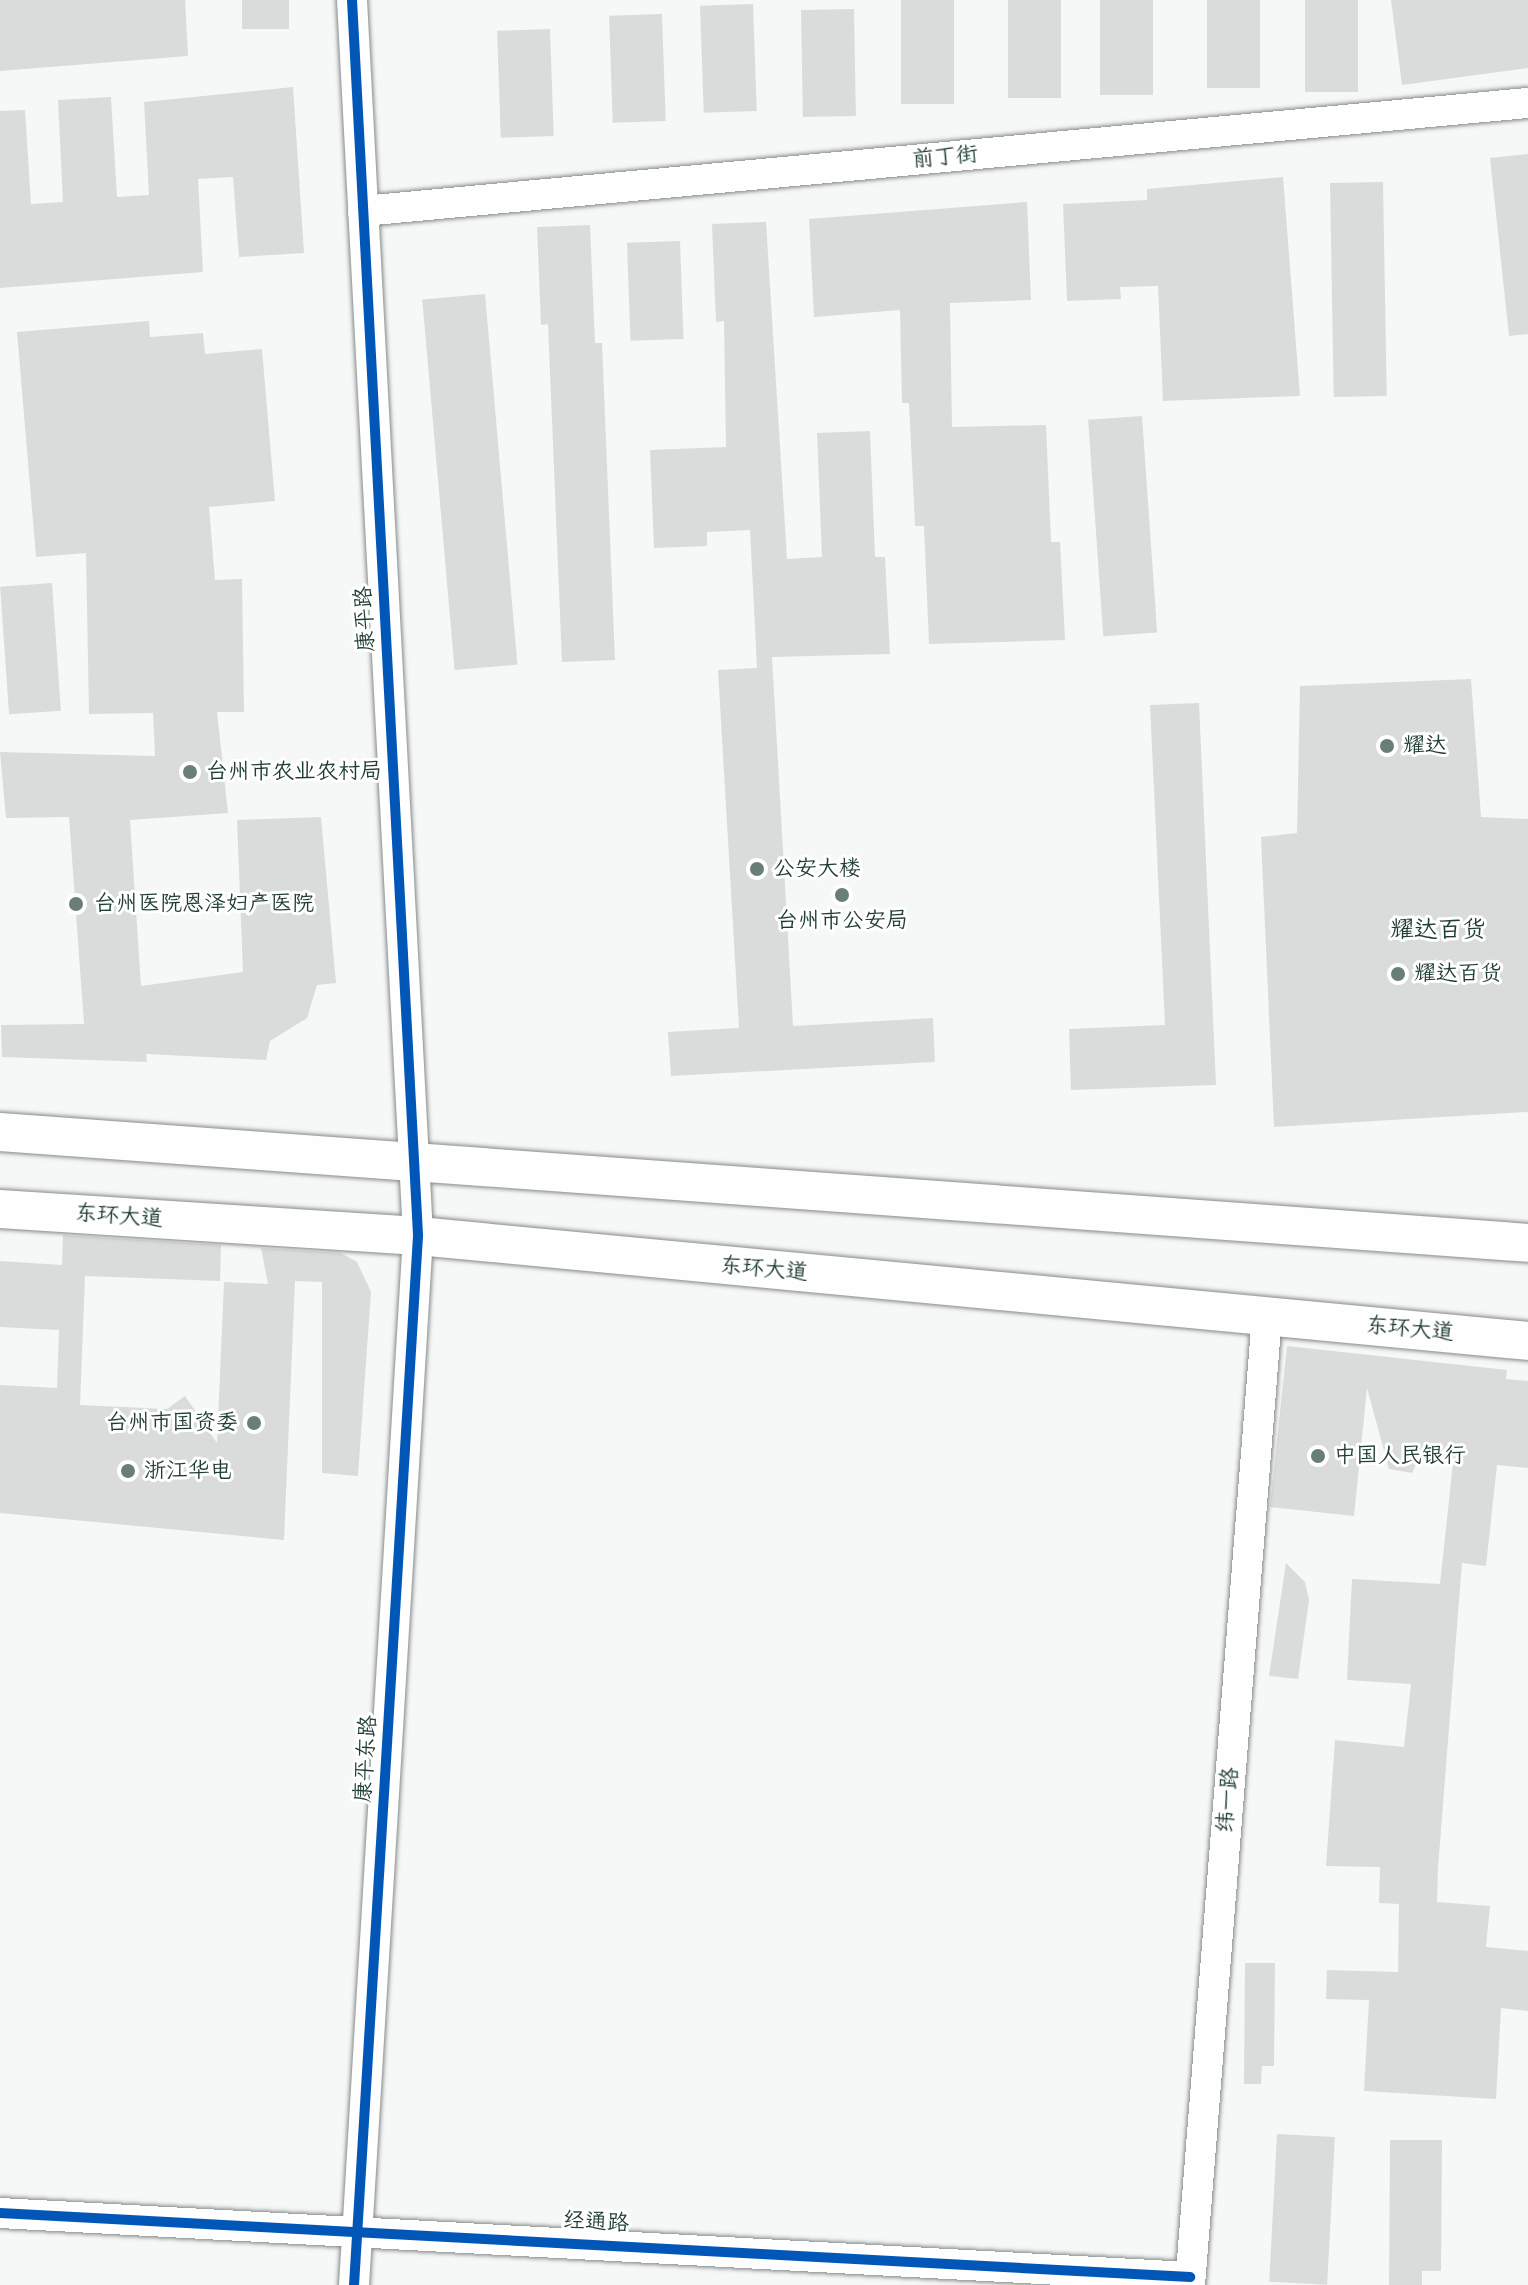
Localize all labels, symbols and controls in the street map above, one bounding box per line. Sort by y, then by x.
street label: 前丁街 [911,141,979,173]
street label: 康平路 [350,585,380,653]
place label: 耀达 [1403,733,1447,759]
marker: 耀达 [1378,737,1396,755]
place label: 台州市农业农村局 [206,759,382,785]
marker: 台州市农业农村局 [181,763,199,781]
place label: 公安大楼 [773,856,861,882]
marker: 公安大楼 [748,860,766,878]
marker: 台州市公安局 [833,886,851,904]
place label: 台州医院恩泽妇产医院 [94,891,314,917]
marker: 台州医院恩泽妇产医院 [65,893,87,915]
place label: 台州市公安局 [776,908,908,934]
district label: 耀达百货 [1390,916,1486,944]
place label: 耀达百货 [1414,961,1502,987]
marker: 耀达百货 [1389,965,1407,983]
street label: 东环大道 [74,1200,164,1232]
street label: 东环大道 [719,1252,809,1286]
street label: 东环大道 [1365,1312,1455,1346]
place label: 台州市国资委 [106,1410,238,1436]
marker: 台州市国资委 [245,1414,263,1432]
place label: 中国人民银行 [1334,1443,1466,1469]
marker: 中国人民银行 [1309,1447,1327,1465]
place label: 浙江华电 [144,1458,232,1484]
marker: 浙江华电 [119,1462,137,1480]
street label: 康平东路 [350,1714,382,1804]
street label: 纬一路 [1212,1766,1244,1834]
street label: 经通路 [562,2207,630,2237]

